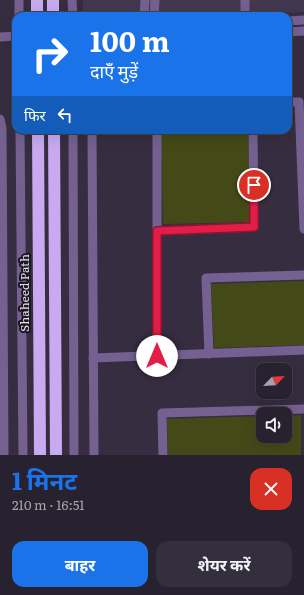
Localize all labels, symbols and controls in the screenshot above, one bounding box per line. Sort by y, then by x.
text: 100 m [90,19,170,61]
icon: right [24,28,76,80]
text: दाएँ मुड़ें [90,57,138,84]
text: फिर [24,103,46,126]
icon: left [54,104,76,126]
pin [237,168,271,202]
icon: arrive [243,174,265,196]
street label: Shaheed Path [15,254,33,332]
position arrow [136,335,178,377]
north arrow [256,363,292,399]
map controls [256,363,292,443]
button: sound [256,407,292,443]
text: 1 मिनट [12,462,77,497]
button: close [250,468,292,510]
text: 210 m · 16:51 [12,495,85,514]
button: बाहर [12,541,148,587]
button: शेयर करें [156,541,292,587]

